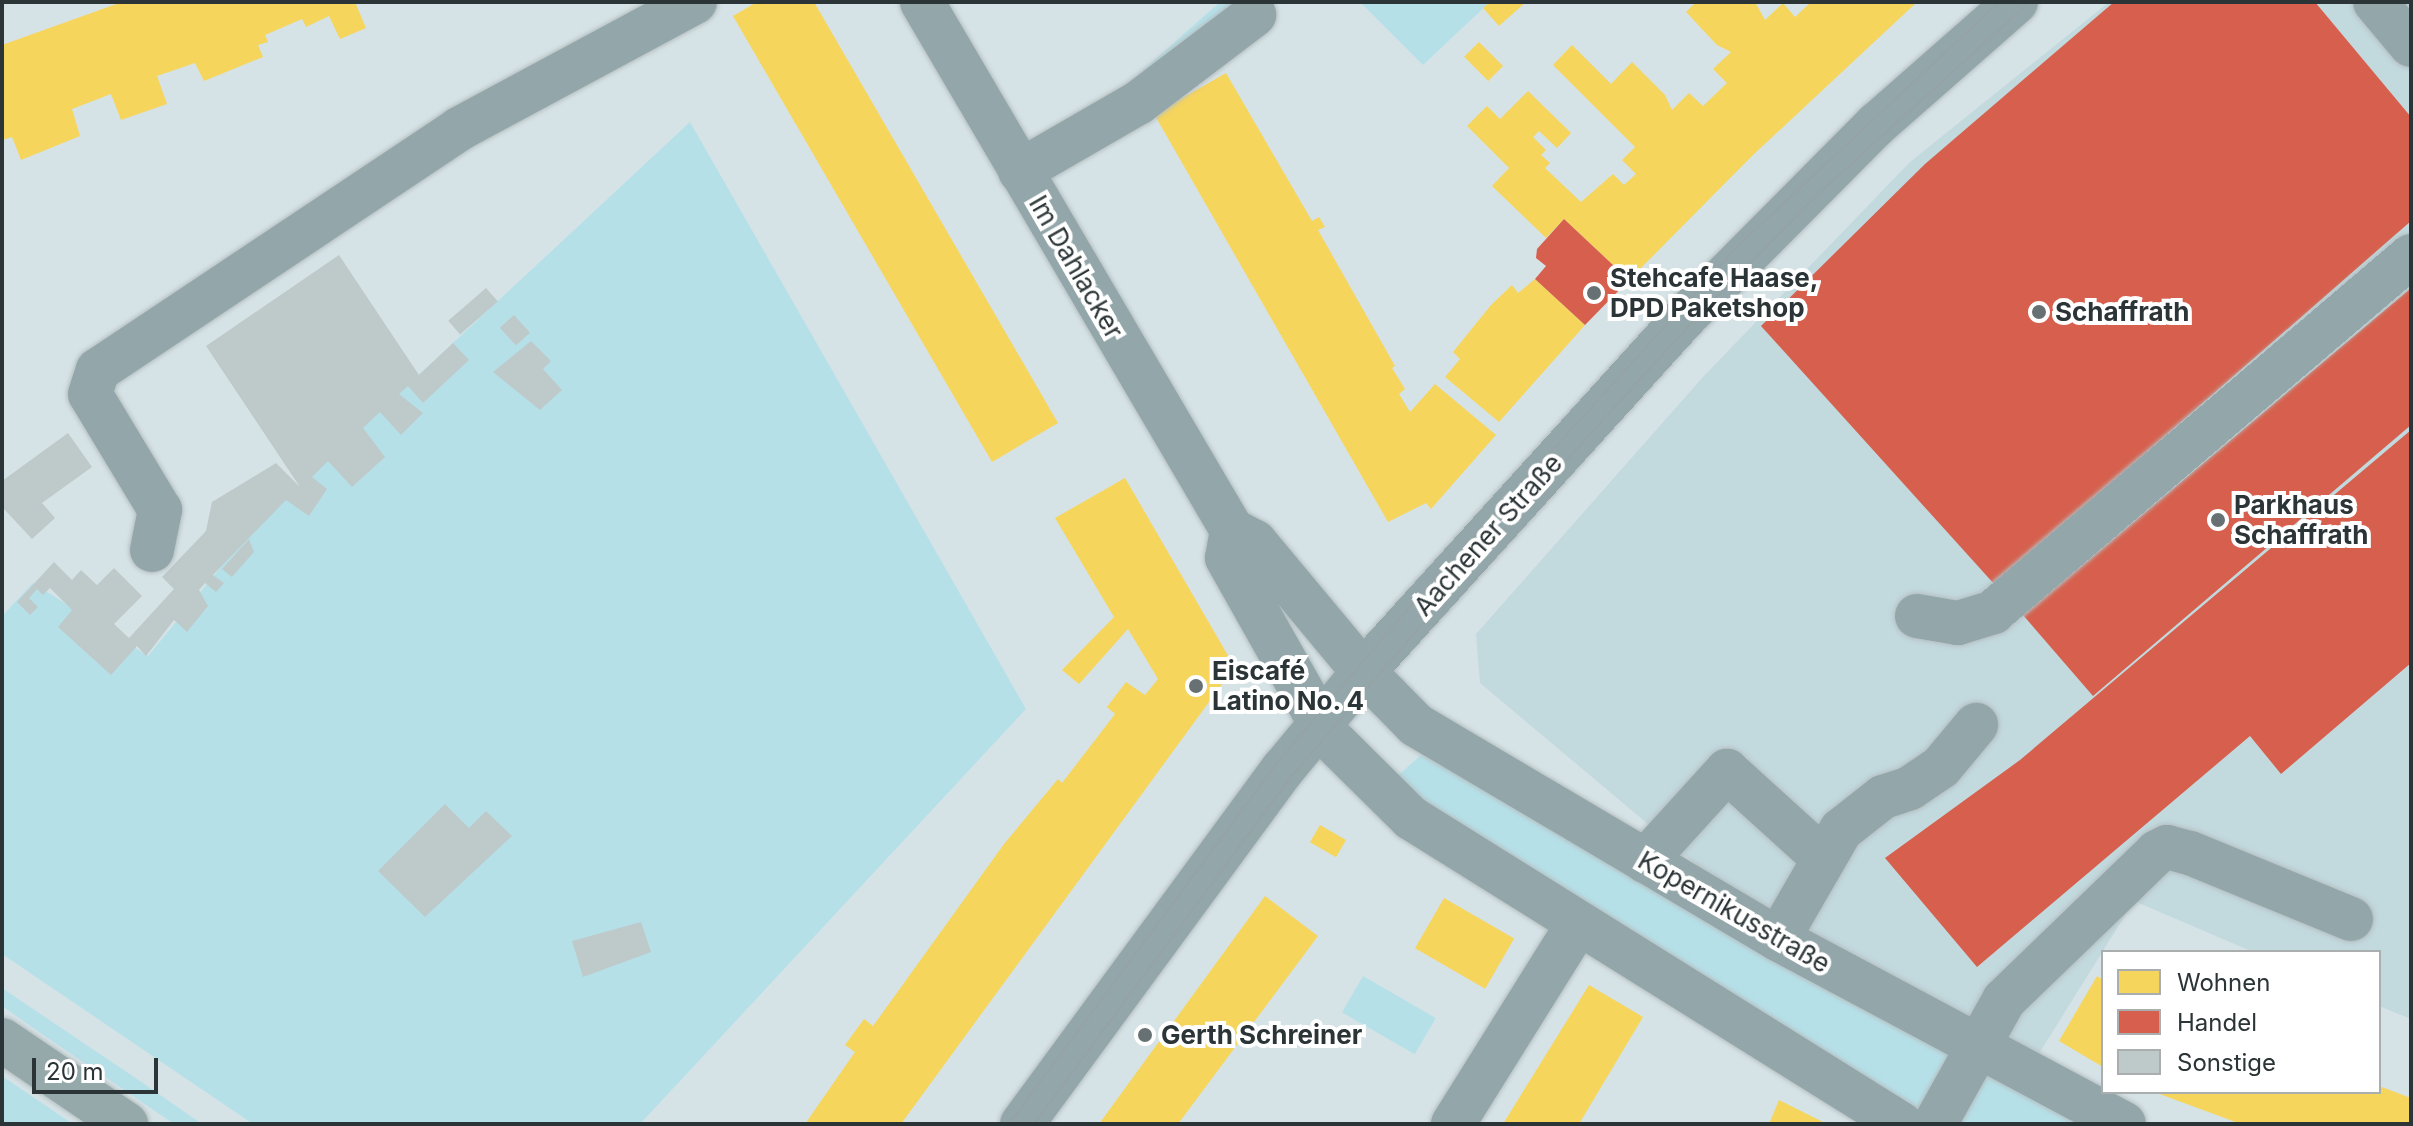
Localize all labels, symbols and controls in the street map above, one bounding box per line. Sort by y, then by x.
street label: Im Dahlacker [1022,190,1130,344]
place label: Stehcafe Haase, DPD Paketshop [1610,262,1818,324]
marker: Stehcafe Haase, DPD Paketshop [1585,284,1603,302]
place label: Schaffrath [2055,296,2189,328]
marker: Schaffrath [2030,303,2048,321]
street label: Aachener Straße [1407,448,1569,622]
place label: Parkhaus Schaffrath [2234,489,2368,550]
marker: Parkhaus Schaffrath [2209,511,2227,529]
place label: Eiscafé Latino No. 4 [1212,655,1365,716]
marker: Eiscafé Latino No. 4 [1187,677,1205,695]
street label: Kopernikusstraße [1633,844,1835,980]
legend [2101,950,2381,1094]
text: Wohnen [2177,968,2270,997]
text: Handel [2177,1008,2257,1037]
place label: Gerth Schreiner [1161,1019,1362,1051]
marker: Gerth Schreiner [1136,1026,1154,1044]
scale bar [36,1042,162,1092]
text: Sonstige [2177,1048,2276,1077]
text: 20 m [46,1057,104,1086]

